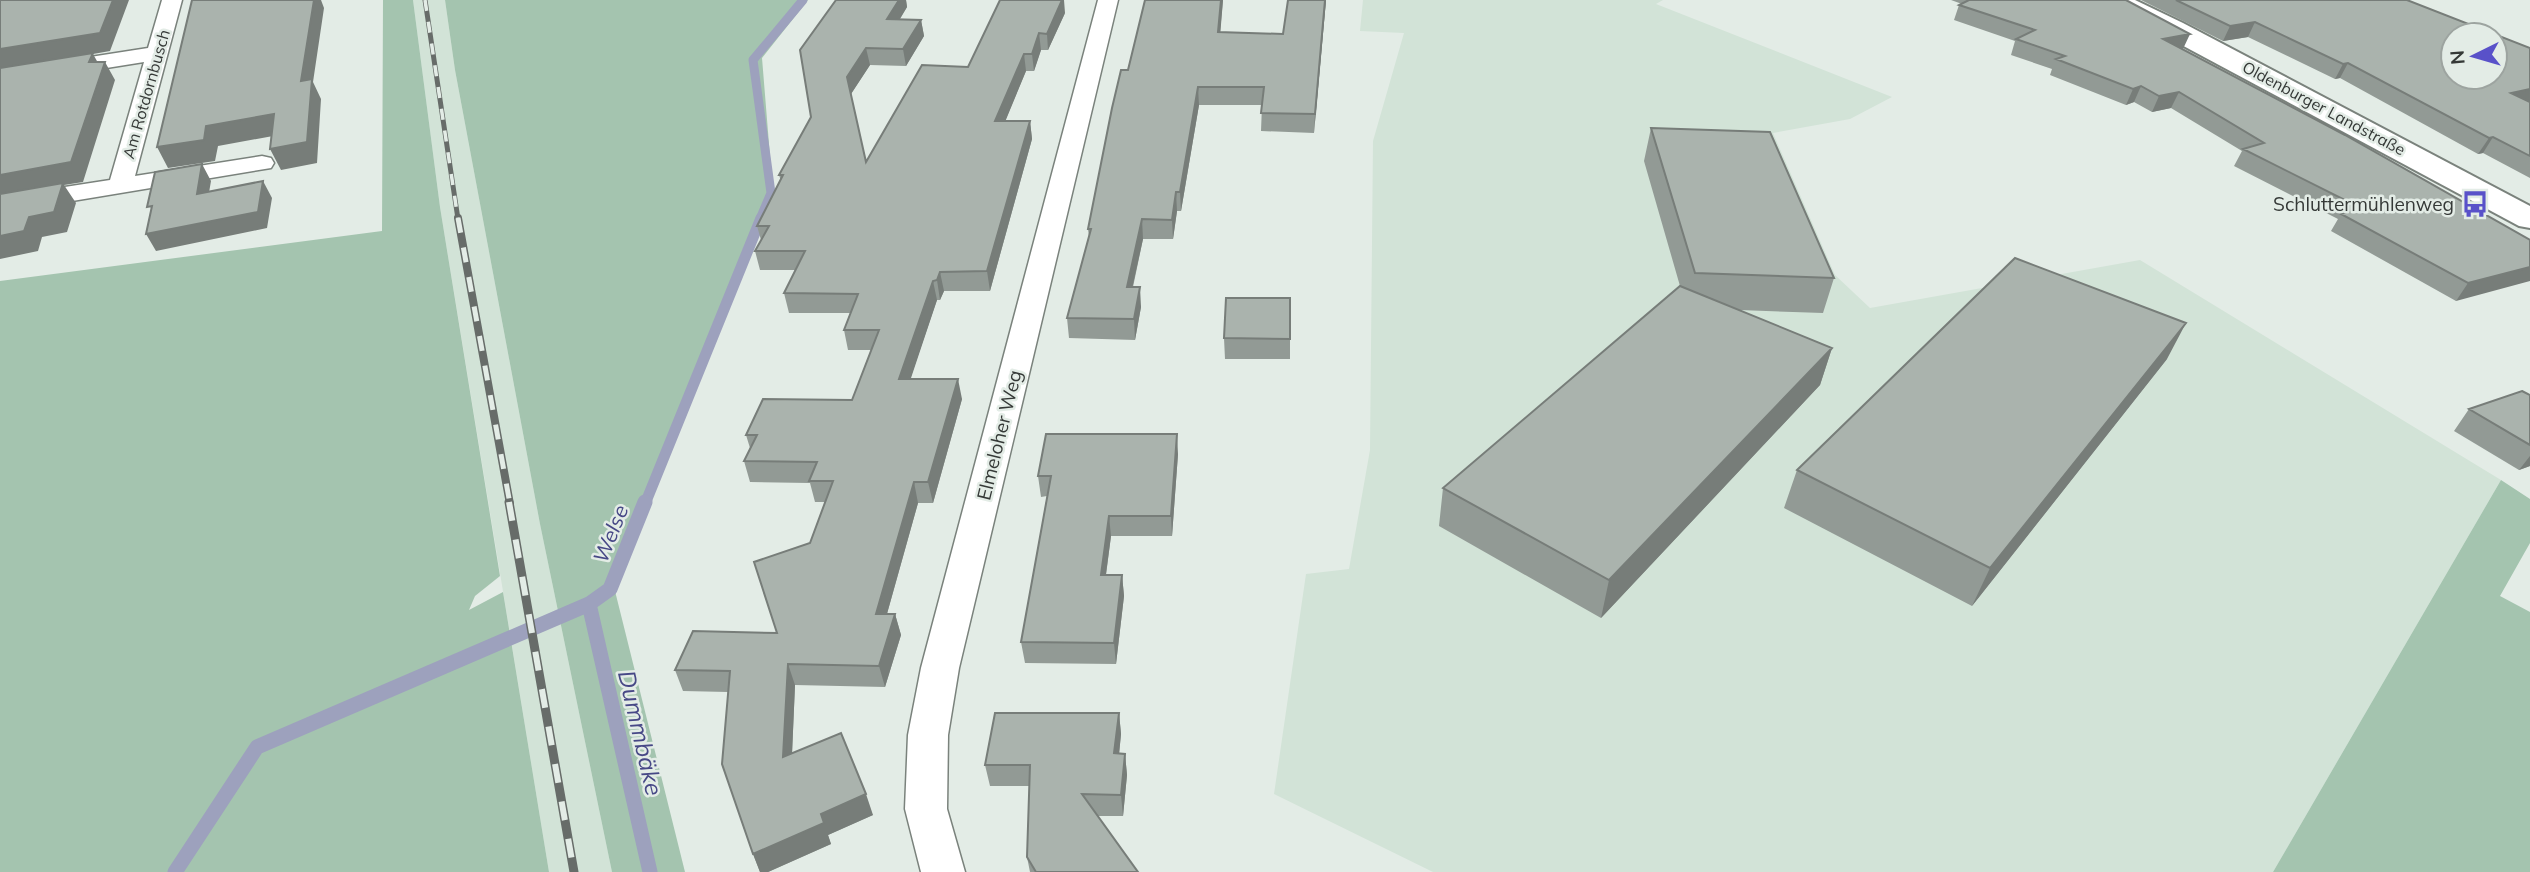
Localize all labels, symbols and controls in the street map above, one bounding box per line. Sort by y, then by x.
north arrow [2439,21,2509,91]
street label: Am Rotdornbusch [118,27,174,161]
text: N [2444,49,2470,66]
street label: Oldenburger Landstraße [2239,57,2409,159]
bus stop icon: Schluttermühlenweg [2460,189,2490,219]
place label: Schluttermühlenweg [2273,192,2454,216]
street label: Elmeloher Weg [971,367,1027,503]
water label: Welse [587,501,633,566]
water label: Dummbäke [612,667,670,798]

